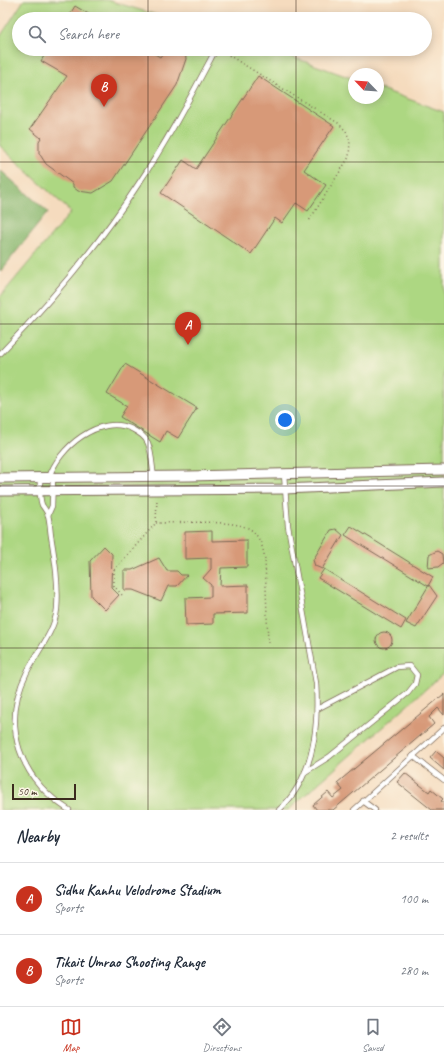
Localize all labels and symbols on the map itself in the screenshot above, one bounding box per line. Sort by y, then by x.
north arrow [348,68,384,104]
pin: B [91,74,117,107]
pin: A [175,312,201,345]
your location [275,410,295,430]
scale bar [12,782,76,801]

